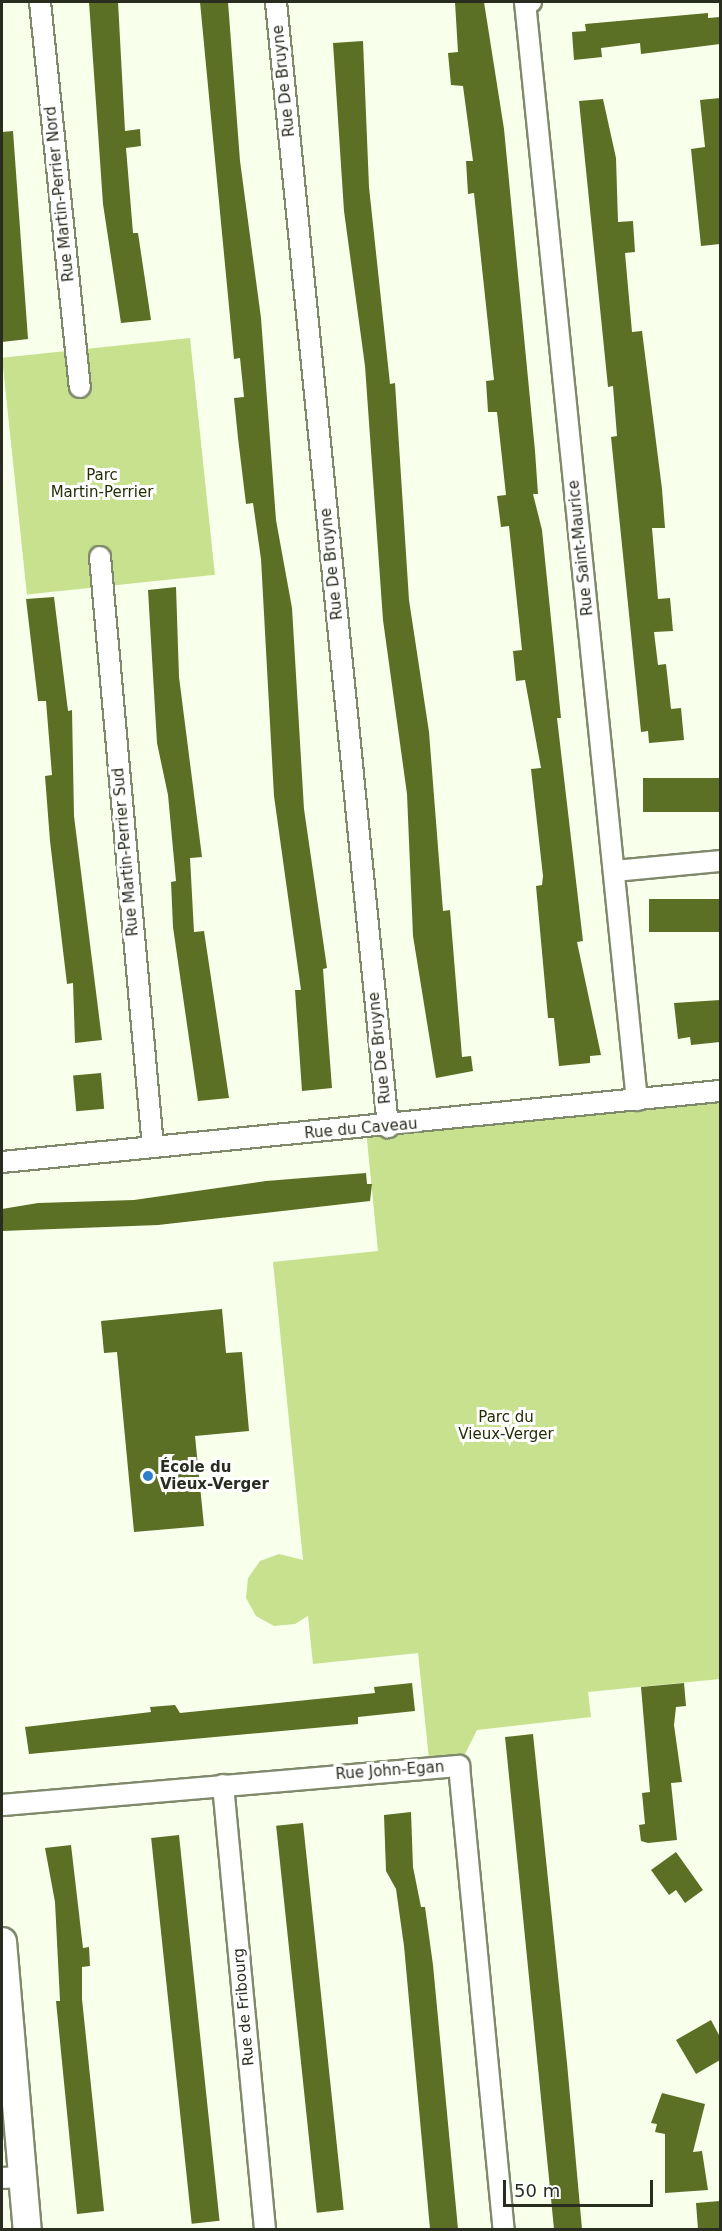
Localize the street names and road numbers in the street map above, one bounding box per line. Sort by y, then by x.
street label: Rue De Bruyne [269,24,299,138]
street label: Rue Martin-Perrier Nord [42,105,78,283]
street label: Rue Saint-Maurice [565,479,597,617]
street label: Rue De Bruyne [317,507,347,621]
street label: Rue Martin-Perrier Sud [110,767,142,937]
street label: Rue De Bruyne [365,991,395,1105]
street label: Rue du Caveau [304,1115,418,1143]
street label: Rue John-Egan [335,1758,445,1784]
street label: Rue de Fribourg [230,1947,258,2067]

